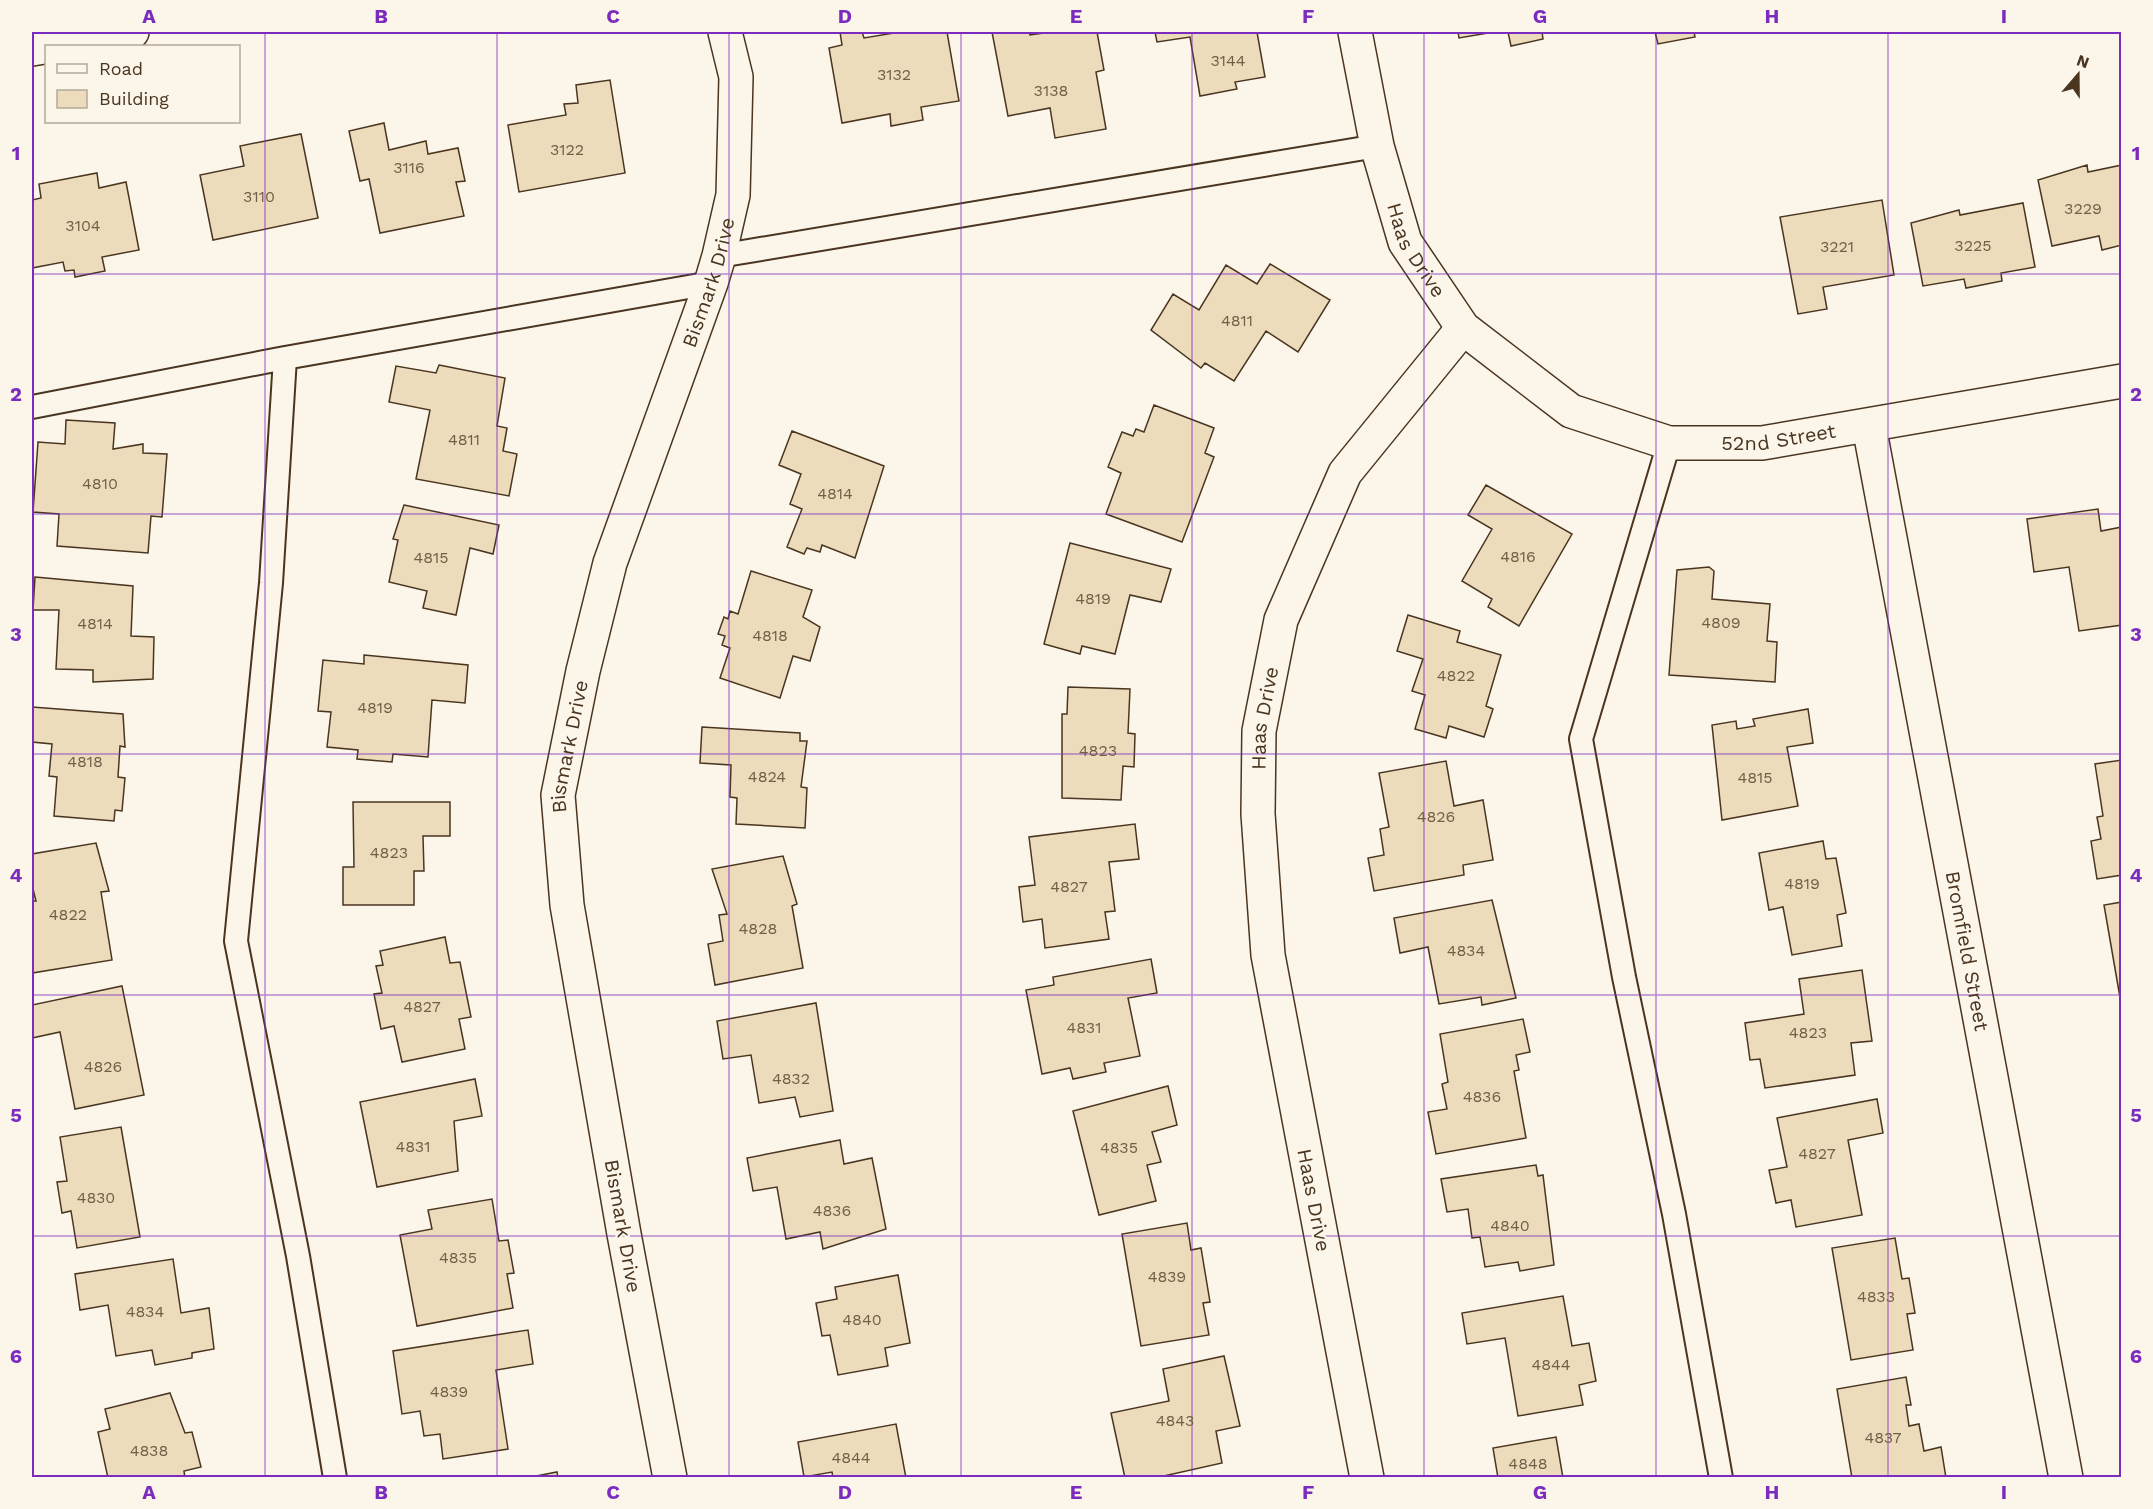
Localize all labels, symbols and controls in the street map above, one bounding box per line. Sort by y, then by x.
text: A [142,4,156,28]
text: B [374,4,388,28]
text: C [606,4,620,28]
text: D [838,4,852,28]
text: E [1070,4,1082,28]
text: F [1302,4,1314,28]
text: G [1533,4,1547,28]
text: H [1765,4,1779,28]
text: I [2001,4,2007,28]
legend [45,45,240,123]
north arrow [2048,45,2108,105]
text: N [2074,50,2092,72]
house number: 3144 [1210,51,1246,70]
text: Road [99,58,143,79]
house number: 3132 [877,65,911,84]
house number: 3138 [1034,81,1068,100]
text: Building [99,88,169,109]
house number: 3122 [550,140,584,159]
text: 1 [12,141,20,165]
text: 1 [2132,141,2140,165]
house number: 3116 [393,158,425,177]
house number: 3110 [243,187,275,206]
house number: 3229 [2064,199,2102,218]
street label: Haas Drive [1382,200,1451,302]
street label: Bismark Drive [677,215,739,351]
house number: 3104 [65,216,101,235]
house number: 3225 [1954,236,1992,255]
house number: 3221 [1820,237,1854,256]
house number: 4811 [1221,311,1253,330]
text: 2 [10,382,22,406]
text: 2 [2130,382,2142,406]
street label: 52nd Street [1721,418,1838,456]
house number: 4811 [448,430,480,449]
house number: 4810 [82,474,118,493]
house number: 4814 [817,484,853,503]
house number: 4816 [1500,547,1536,566]
house number: 4815 [413,548,449,567]
house number: 4819 [1075,589,1111,608]
house number: 4809 [1701,613,1741,632]
house number: 4814 [77,614,113,633]
text: 3 [10,622,22,646]
text: 3 [2130,622,2142,646]
house number: 4818 [752,626,788,645]
street label: Haas Drive [1247,664,1284,770]
house number: 4822 [1437,666,1475,685]
street label: Bismark Drive [546,678,593,814]
house number: 4819 [357,698,393,717]
house number: 4823 [1079,741,1117,760]
house number: 4818 [67,752,103,771]
house number: 4824 [748,767,786,786]
house number: 4815 [1737,768,1773,787]
house number: 4826 [1417,807,1455,826]
house number: 4823 [370,843,408,862]
text: 4 [10,863,23,887]
text: 4 [2130,863,2143,887]
street label: Bromfield Street [1941,869,1994,1033]
house number: 4819 [1784,874,1820,893]
house number: 4827 [1050,877,1088,896]
house number: 4822 [49,905,87,924]
house number: 4828 [739,919,777,938]
house number: 4834 [1447,941,1485,960]
house number: 4827 [403,997,441,1016]
house number: 4831 [1067,1018,1101,1037]
house number: 4823 [1789,1023,1827,1042]
house number: 4826 [84,1057,122,1076]
house number: 4832 [772,1069,810,1088]
house number: 4836 [1463,1087,1501,1106]
text: 5 [10,1103,22,1127]
text: 5 [2130,1103,2142,1127]
house number: 4831 [396,1137,430,1156]
house number: 4835 [1100,1138,1138,1157]
house number: 4827 [1798,1144,1836,1163]
street label: Haas Drive [1292,1147,1336,1253]
street label: Bismark Drive [599,1157,647,1295]
house number: 4830 [77,1188,115,1207]
house number: 4836 [813,1201,851,1220]
house number: 4840 [1490,1216,1530,1235]
house number: 4835 [439,1248,477,1267]
house number: 4839 [1148,1267,1186,1286]
house number: 4833 [1857,1287,1895,1306]
house number: 4834 [126,1302,164,1321]
house number: 4840 [842,1310,882,1329]
text: 6 [10,1344,22,1368]
text: 6 [2130,1344,2142,1368]
house number: 4844 [1531,1355,1571,1374]
house number: 4839 [430,1382,468,1401]
house number: 4843 [1156,1411,1194,1430]
house number: 4837 [1865,1428,1902,1447]
house number: 4838 [130,1441,168,1460]
house number: 4844 [831,1448,871,1467]
house number: 4848 [1508,1454,1548,1473]
text: A [142,1480,156,1504]
text: B [374,1480,388,1504]
text: C [606,1480,620,1504]
text: D [838,1480,852,1504]
text: E [1070,1480,1082,1504]
text: F [1302,1480,1314,1504]
text: G [1533,1480,1547,1504]
text: H [1765,1480,1779,1504]
text: I [2001,1480,2007,1504]

